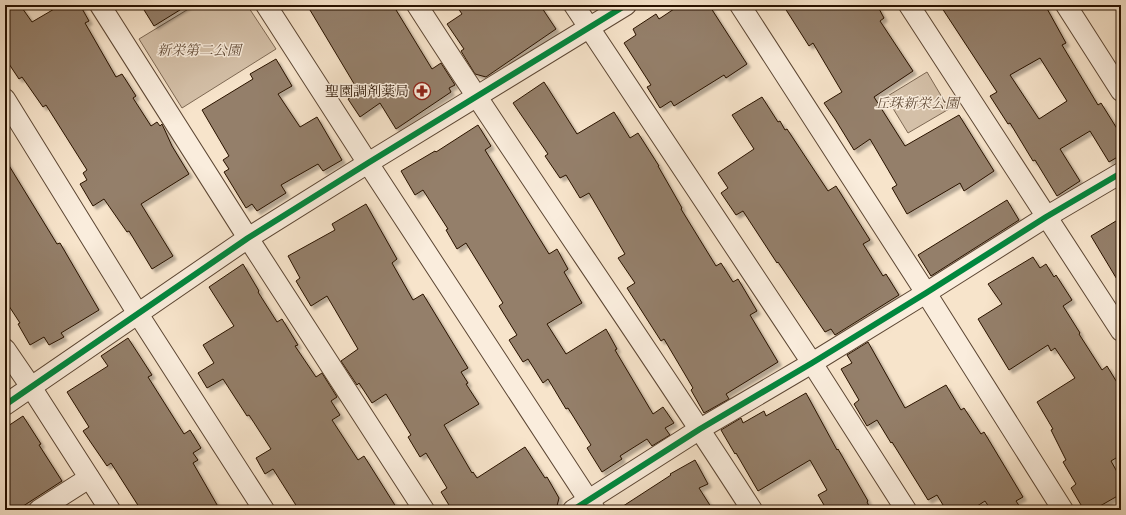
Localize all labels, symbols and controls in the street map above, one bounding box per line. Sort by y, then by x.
park label: 新栄第二公園 [157,42,243,61]
pharmacy icon: 聖園調剤薬局 [412,81,432,101]
place label: 聖園調剤薬局 [325,83,409,102]
park label: 丘珠新栄公園 [875,95,961,114]

